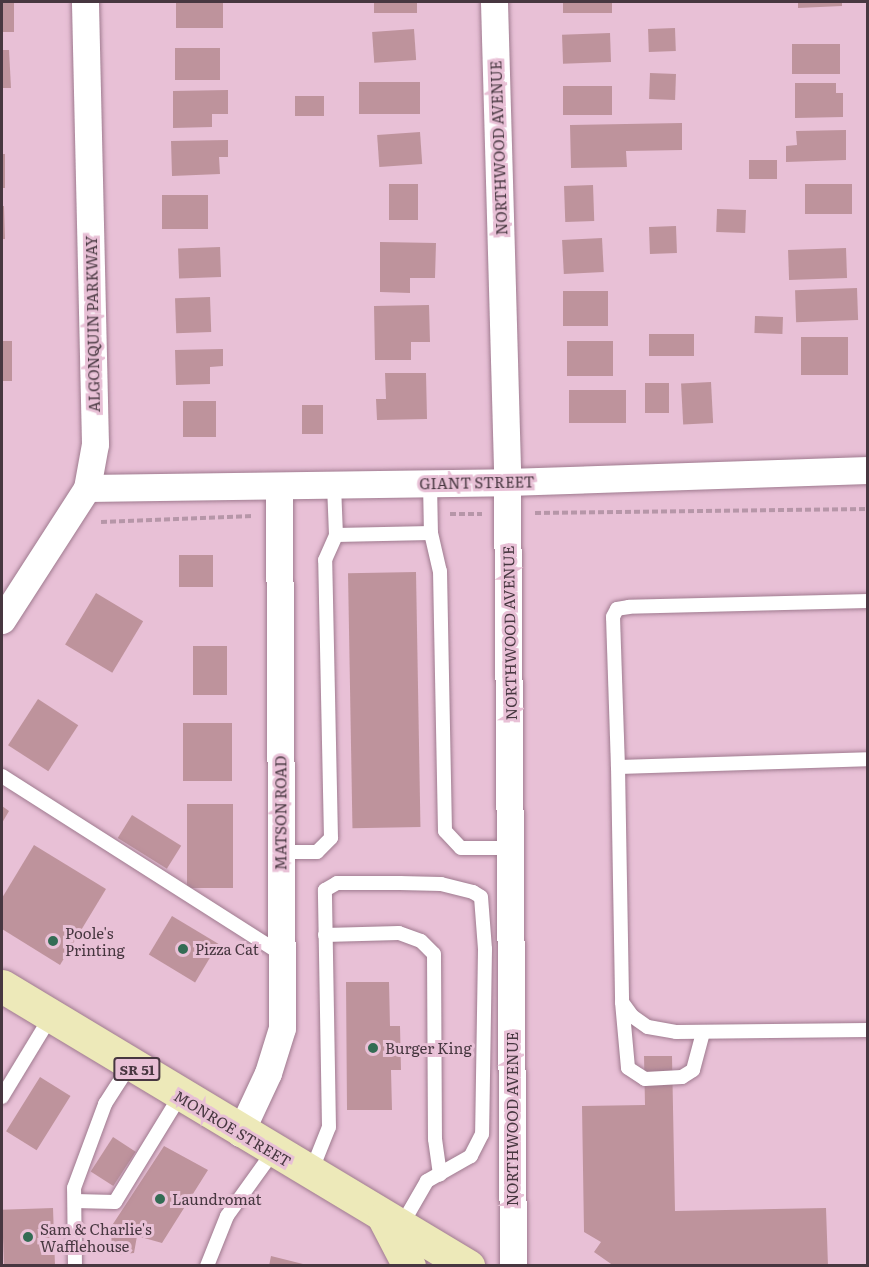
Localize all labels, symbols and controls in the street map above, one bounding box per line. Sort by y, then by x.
street label: NORTHWOOD AVENUE [486,60,510,236]
street label: ALGONQUIN PARKWAY [81,236,103,412]
street label: GIANT STREET [419,472,535,492]
street label: NORTHWOOD AVENUE [498,546,520,720]
street label: MATSON ROAD [271,756,289,870]
place label: Poole's Printing [65,923,125,958]
marker: Poole's Printing [46,934,60,948]
place label: Pizza Cat [195,940,259,958]
marker: Pizza Cat [176,942,190,956]
street label: NORTHWOOD AVENUE [503,1032,521,1206]
place label: Burger King [385,1039,472,1057]
marker: Burger King [366,1041,380,1055]
road number: SR 51 [113,1058,161,1080]
street label: MONROE STREET [171,1086,295,1170]
place label: Laundromat [172,1190,262,1208]
marker: Laundromat [153,1192,167,1206]
place label: Sam & Charlie's Wafflehouse [40,1219,152,1254]
marker: Sam & Charlie's Wafflehouse [21,1230,35,1244]

